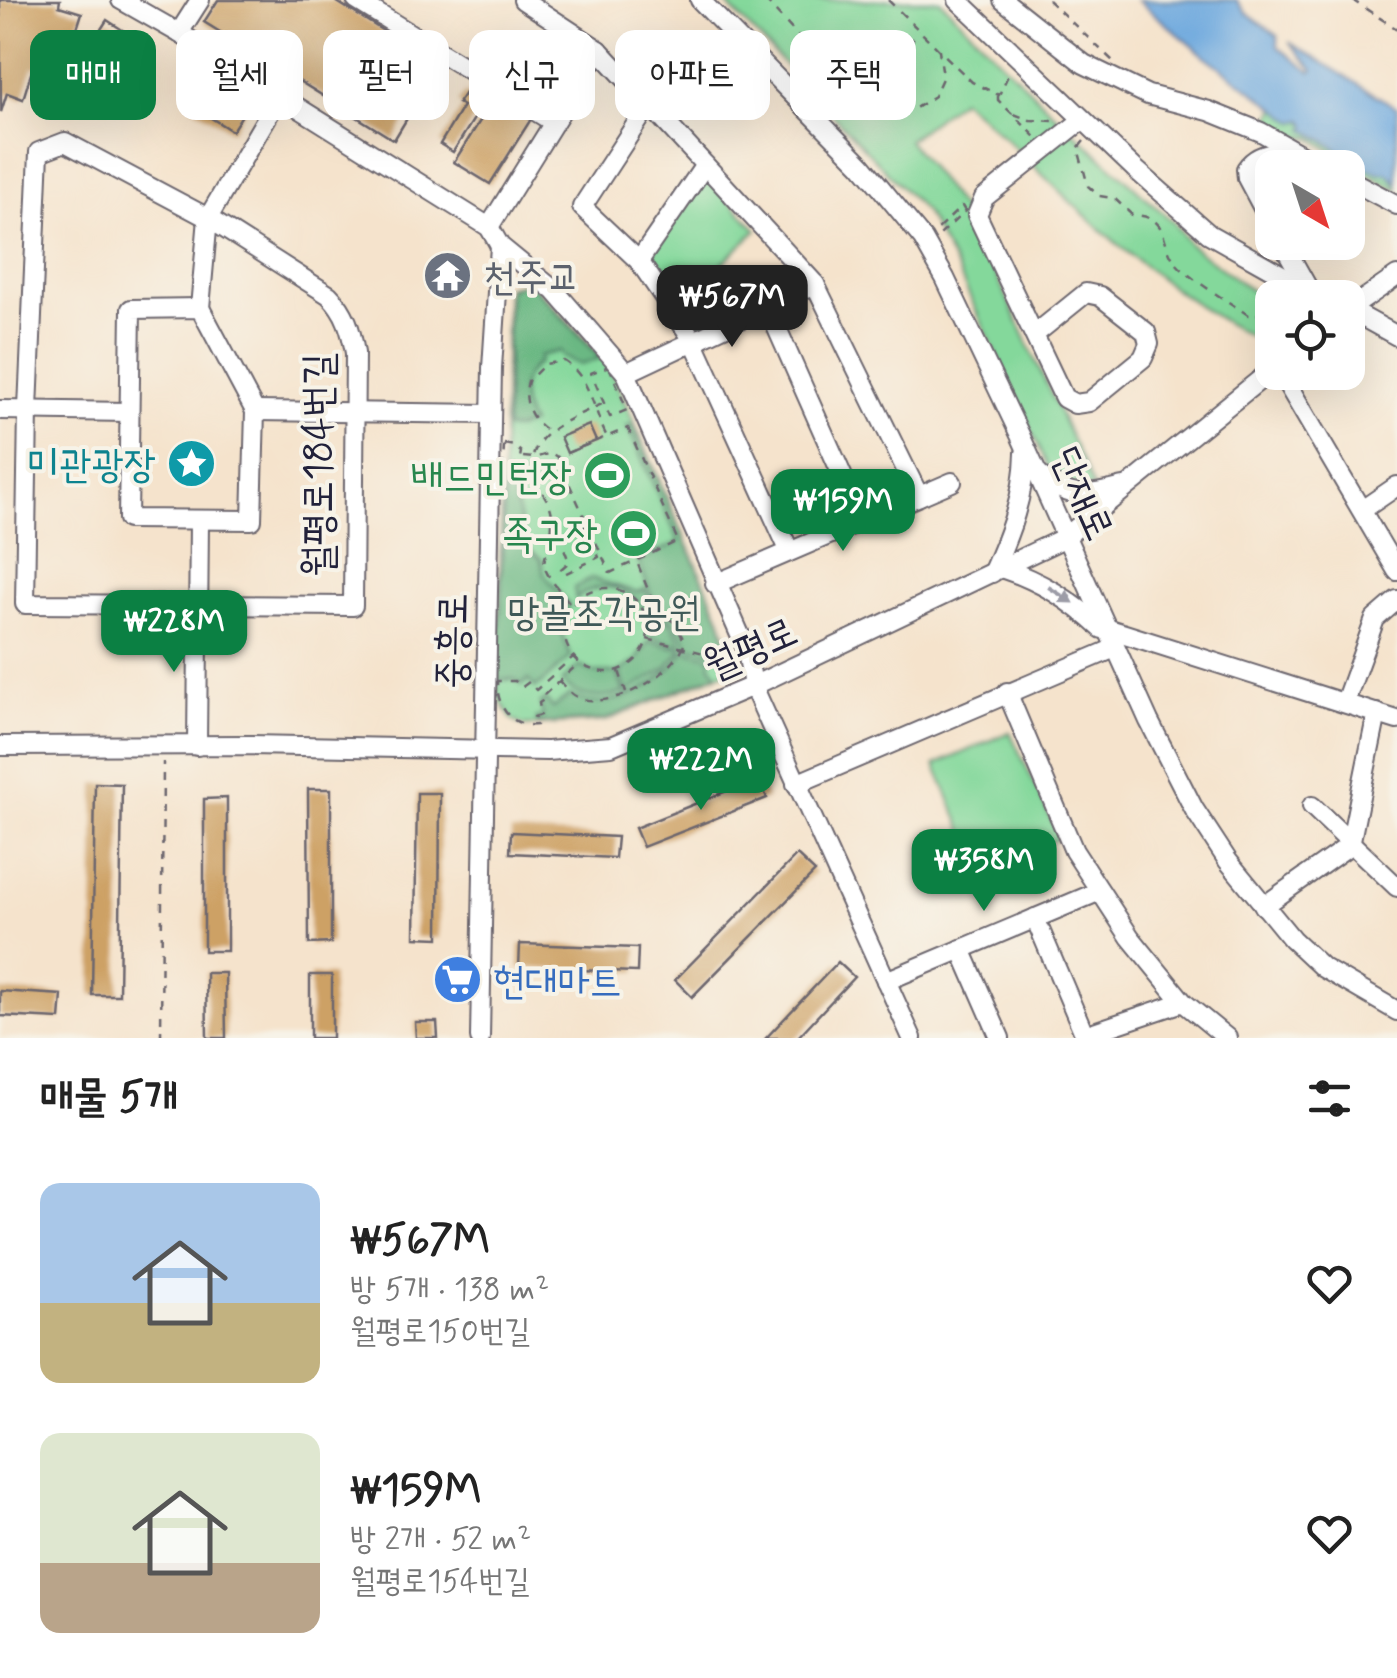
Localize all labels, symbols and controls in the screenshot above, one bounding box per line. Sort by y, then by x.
chip: 매매 [30,30,156,120]
chip: 월세 [176,30,303,120]
chip: 필터 [323,30,449,120]
chip: 신규 [469,30,595,120]
chip: 아파트 [615,30,770,120]
chip: 주택 [790,30,916,120]
north arrow [1255,150,1365,260]
map controls [1255,150,1365,390]
temple icon: 천주교 [422,250,474,302]
place label: 천주교 [483,253,580,305]
pin: ₩567M [662,265,802,350]
text: ₩567M [679,276,785,318]
button: locate [1255,280,1365,390]
street label: 월평로184번길 [294,353,346,577]
place icon: 미관광장 [165,437,217,489]
place label: 미관광장 [27,440,156,492]
street label: 단재로 [1038,440,1125,549]
sports icon: 배드민턴장 [581,449,633,501]
place label: 배드민턴장 [411,452,572,504]
pin: ₩159M [773,469,913,554]
text: ₩159M [793,480,893,522]
sports icon: 족구장 [607,507,659,559]
place label: 족구장 [501,510,598,562]
one-way arrow [1047,586,1075,603]
park label: 망골조각공원 [507,588,701,640]
pin: ₩228M [104,590,244,675]
street label: 중흥로 [427,592,481,690]
text: ₩228M [123,601,225,643]
street label: 월평로 [697,606,806,693]
pin: ₩222M [631,728,771,813]
text: ₩222M [649,739,753,781]
pin: ₩358M [914,829,1054,914]
text: ₩358M [934,840,1034,882]
supermarket icon: 현대마트 [432,954,484,1006]
place label: 현대마트 [493,957,622,1009]
text: 매물 5개 [40,1071,178,1126]
icon: filters [1302,1071,1357,1126]
text: ₩567M [350,1214,490,1269]
icon: home [120,1223,240,1343]
icon: heart [1302,1256,1357,1311]
text: 방 5개 · 138 m² [350,1269,549,1311]
text: 월평로150번길 [350,1311,530,1353]
text: ₩159M [350,1464,481,1519]
icon: home [120,1473,240,1593]
icon: heart [1302,1506,1357,1561]
text: 방 2개 · 52 m² [350,1519,531,1561]
text: 월평로154번길 [350,1561,530,1603]

